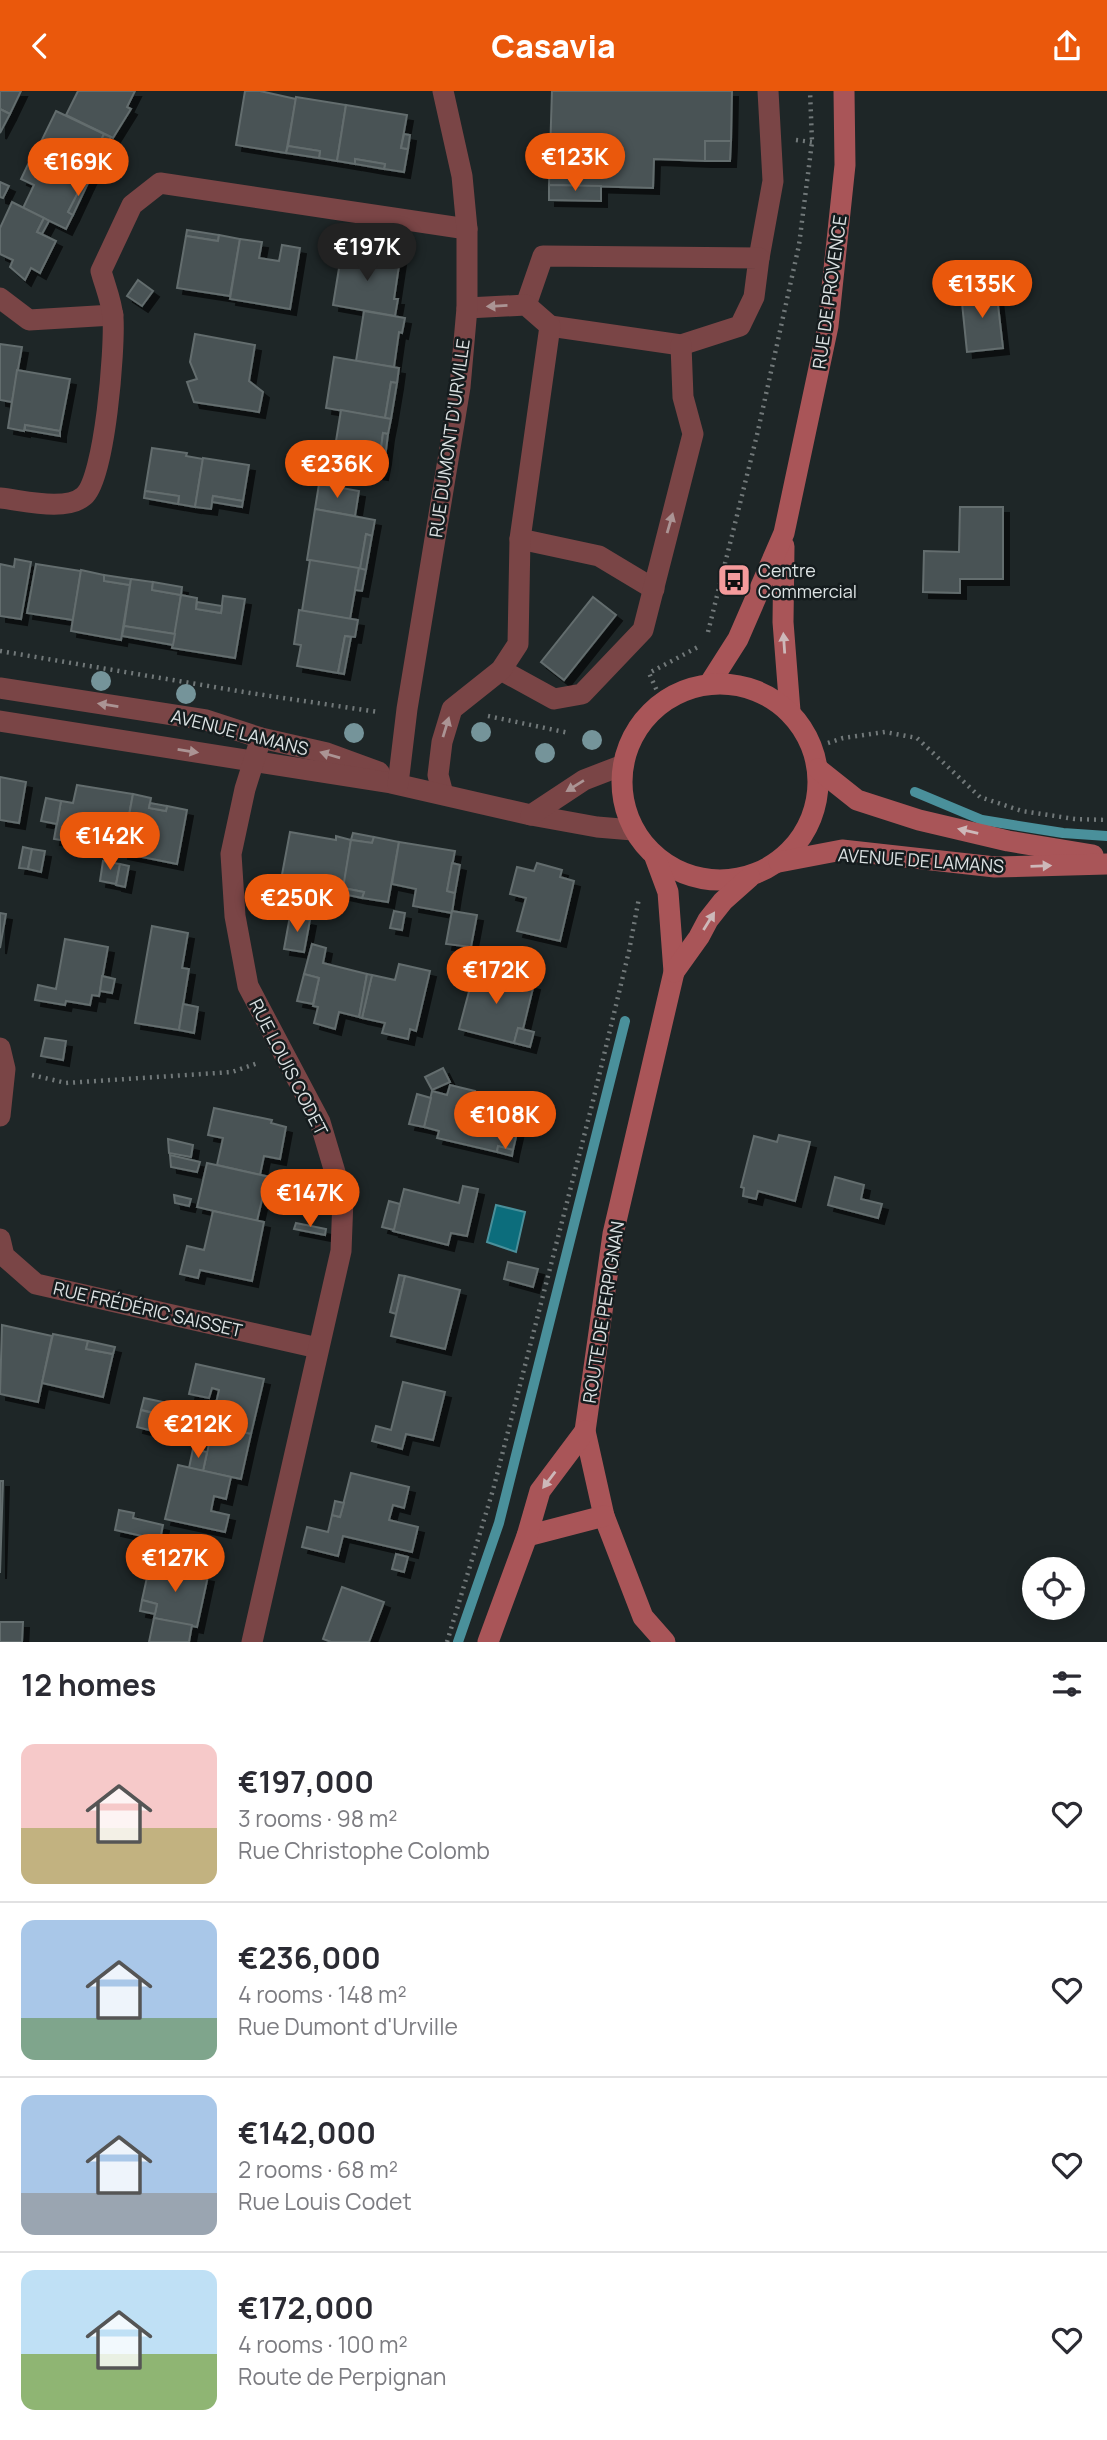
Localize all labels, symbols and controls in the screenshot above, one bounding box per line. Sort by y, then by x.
text: Casavia [491,24,616,68]
icon: back [21,27,59,65]
icon: share [1048,27,1086,65]
pin: €123K [526,133,624,193]
pin: €169K [29,139,127,198]
text: €123K [541,140,609,172]
text: €169K [44,145,112,177]
street label: RUE DE PROVENCE [806,214,852,370]
pin: €197K [318,223,416,283]
text: €197K [333,230,401,262]
pin: €135K [933,261,1031,320]
text: €135K [948,267,1016,299]
one-way arrow [485,301,507,312]
street label: RUE DUMONT D'URVILLE [423,337,475,539]
pin: €236K [288,441,386,500]
text: €236K [301,447,373,479]
one-way arrow [666,512,676,533]
place label: Centre Commercial [758,558,857,603]
bus stop icon: Centre Commercial [715,561,753,599]
one-way arrow [778,632,789,654]
one-way arrow [97,699,119,710]
street label: AVENUE LAMANS [169,703,311,761]
one-way arrow [442,716,452,737]
one-way arrow [178,746,200,757]
one-way arrow [319,749,340,759]
one-way arrow [566,780,585,793]
pin: €142K [61,813,159,872]
text: €142K [76,819,144,851]
one-way arrow [957,826,979,837]
street label: AVENUE DE LAMANS [837,842,1005,878]
one-way arrow [1030,860,1052,871]
pin: €250K [248,875,346,934]
text: €250K [261,881,333,913]
one-way arrow [702,911,715,931]
pin: €172K [447,947,545,1006]
text: €172K [463,953,529,985]
street label: RUE LOUIS CODET [244,995,334,1140]
pin: €108K [456,1091,554,1151]
text: €108K [470,1098,540,1130]
pin: €147K [261,1169,359,1229]
text: €147K [277,1176,343,1208]
street label: ROUTE DE PERPIGNAN [577,1219,629,1405]
street label: RUE FRÉDÉRIC SAISSET [51,1276,245,1342]
pin: €212K [149,1401,247,1460]
text: €212K [164,1407,232,1439]
one-way arrow [542,1471,556,1489]
pin: €127K [126,1535,224,1594]
text: €127K [142,1541,208,1573]
map controls [1022,1557,1085,1620]
button: locate [1022,1557,1085,1620]
text: 12 homes [21,1664,156,1705]
icon: filters [1048,1665,1086,1703]
text: €197,000 [238,1761,374,1802]
icon: home [77,1772,161,1856]
icon: heart [1048,1795,1086,1833]
text: 3 rooms · 98 m² [238,1802,398,1834]
text: Rue Christophe Colomb [238,1834,490,1866]
text: €236,000 [238,1937,381,1978]
icon: home [77,1948,161,2032]
icon: heart [1048,1971,1086,2009]
text: 4 rooms · 148 m² [238,1978,407,2010]
text: Rue Dumont d'Urville [238,2010,458,2042]
text: €142,000 [238,2112,376,2153]
icon: home [77,2123,161,2207]
icon: heart [1048,2146,1086,2184]
text: 2 rooms · 68 m² [238,2153,398,2185]
text: Rue Louis Codet [238,2185,412,2217]
text: €172,000 [238,2287,374,2328]
icon: home [77,2298,161,2382]
icon: heart [1048,2321,1086,2359]
text: 4 rooms · 100 m² [238,2328,408,2360]
text: Route de Perpignan [238,2360,447,2392]

